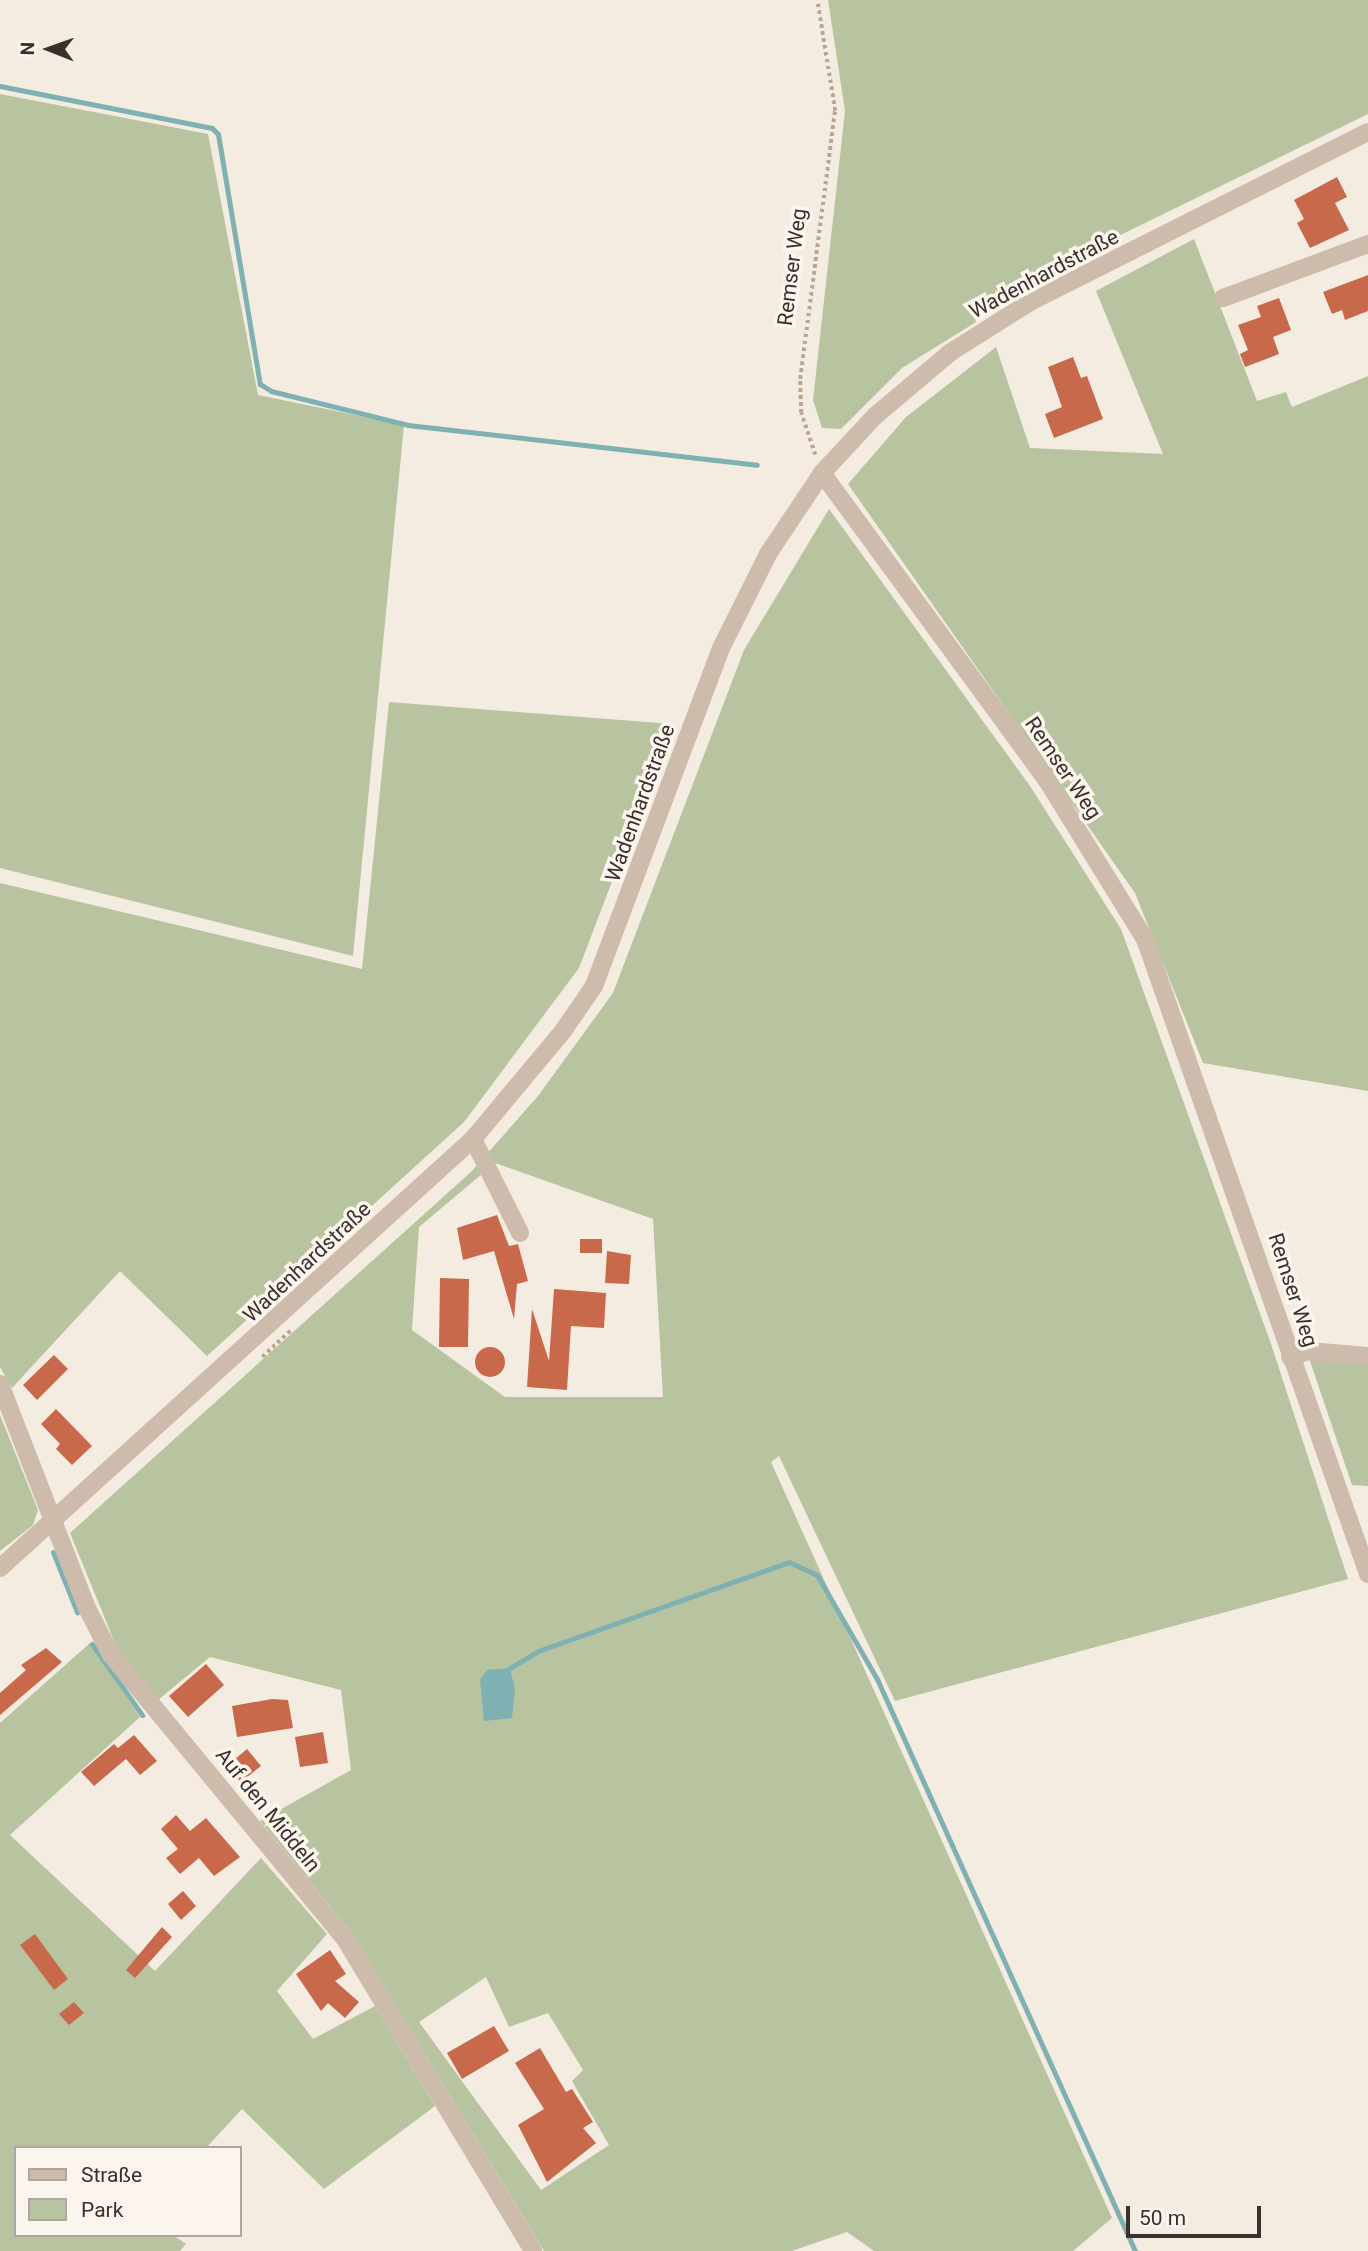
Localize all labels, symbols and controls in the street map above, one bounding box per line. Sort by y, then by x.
north arrow [14,14,84,84]
text: N [16,42,39,56]
street label: Remser Weg [772,207,812,327]
street label: Wadenhardstraße [965,224,1123,324]
street label: Remser Weg [1020,712,1106,824]
street label: Wadenhardstraße [600,721,680,885]
street label: Wadenhardstraße [238,1196,376,1328]
street label: Remser Weg [1263,1230,1323,1350]
street label: Auf den Middeln [210,1743,326,1877]
legend [14,2146,242,2237]
text: Straße [81,2163,142,2187]
scale bar [1130,2192,1265,2236]
text: Park [81,2198,123,2222]
text: 50 m [1139,2206,1186,2230]

